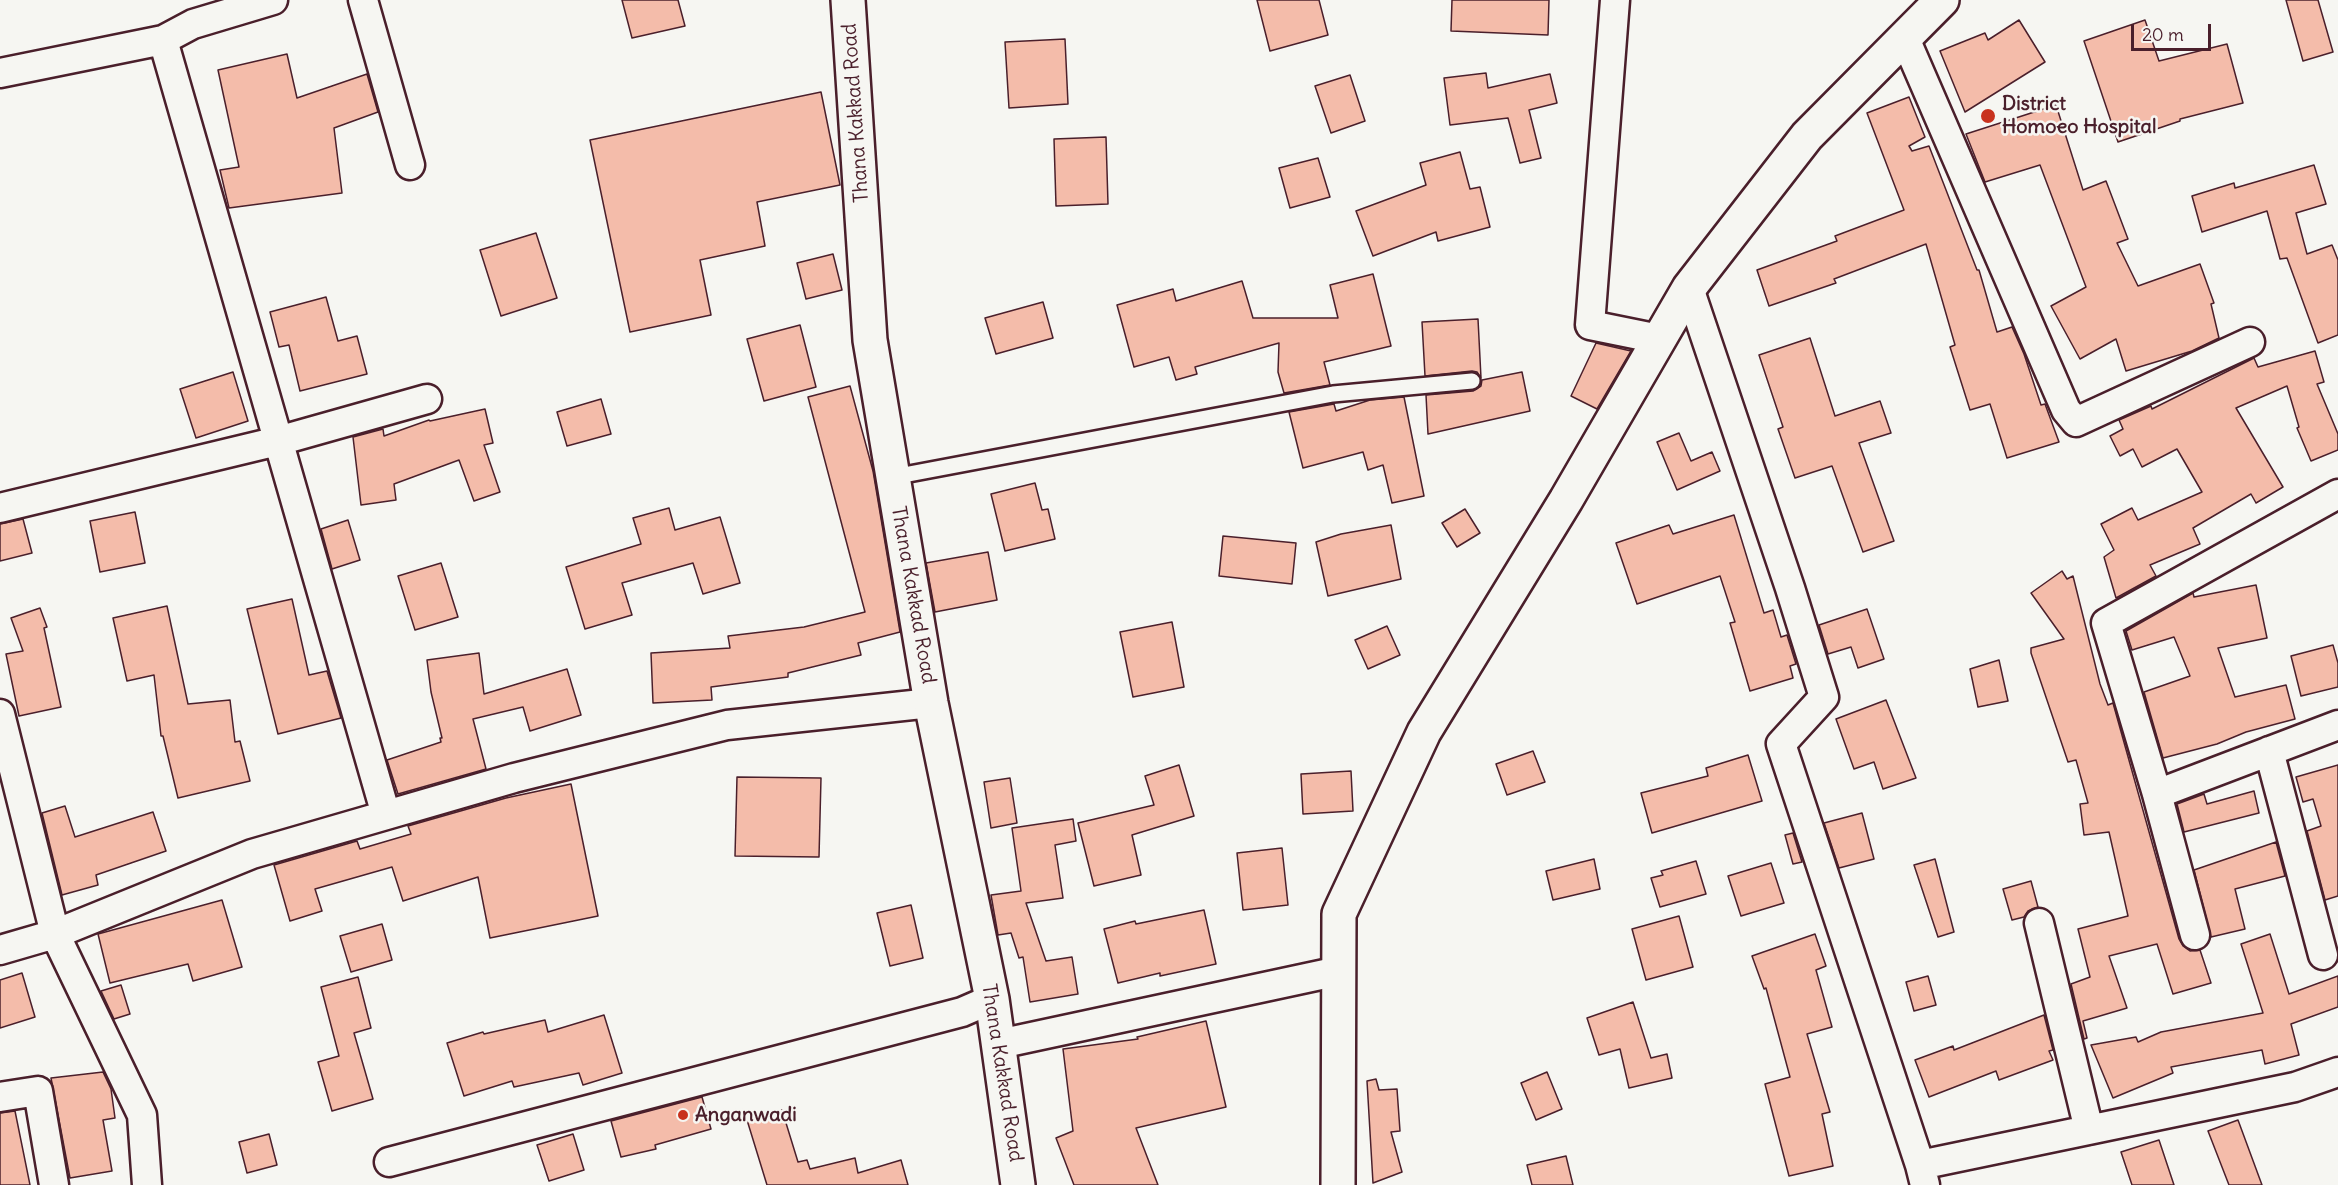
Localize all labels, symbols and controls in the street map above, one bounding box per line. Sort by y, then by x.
scale bar [2134,12,2214,50]
street label: Thana Kakkad Road [838,22,874,204]
text: 20 m [2142,23,2184,46]
place label: District Homoeo Hospital [2002,92,2156,139]
marker: District Homoeo Hospital [1979,107,1997,125]
street label: Thana Kakkad Road [886,504,940,686]
street label: Thana Kakkad Road [976,982,1028,1164]
place label: Anganwadi [695,1103,797,1127]
marker: Anganwadi [676,1108,690,1122]

